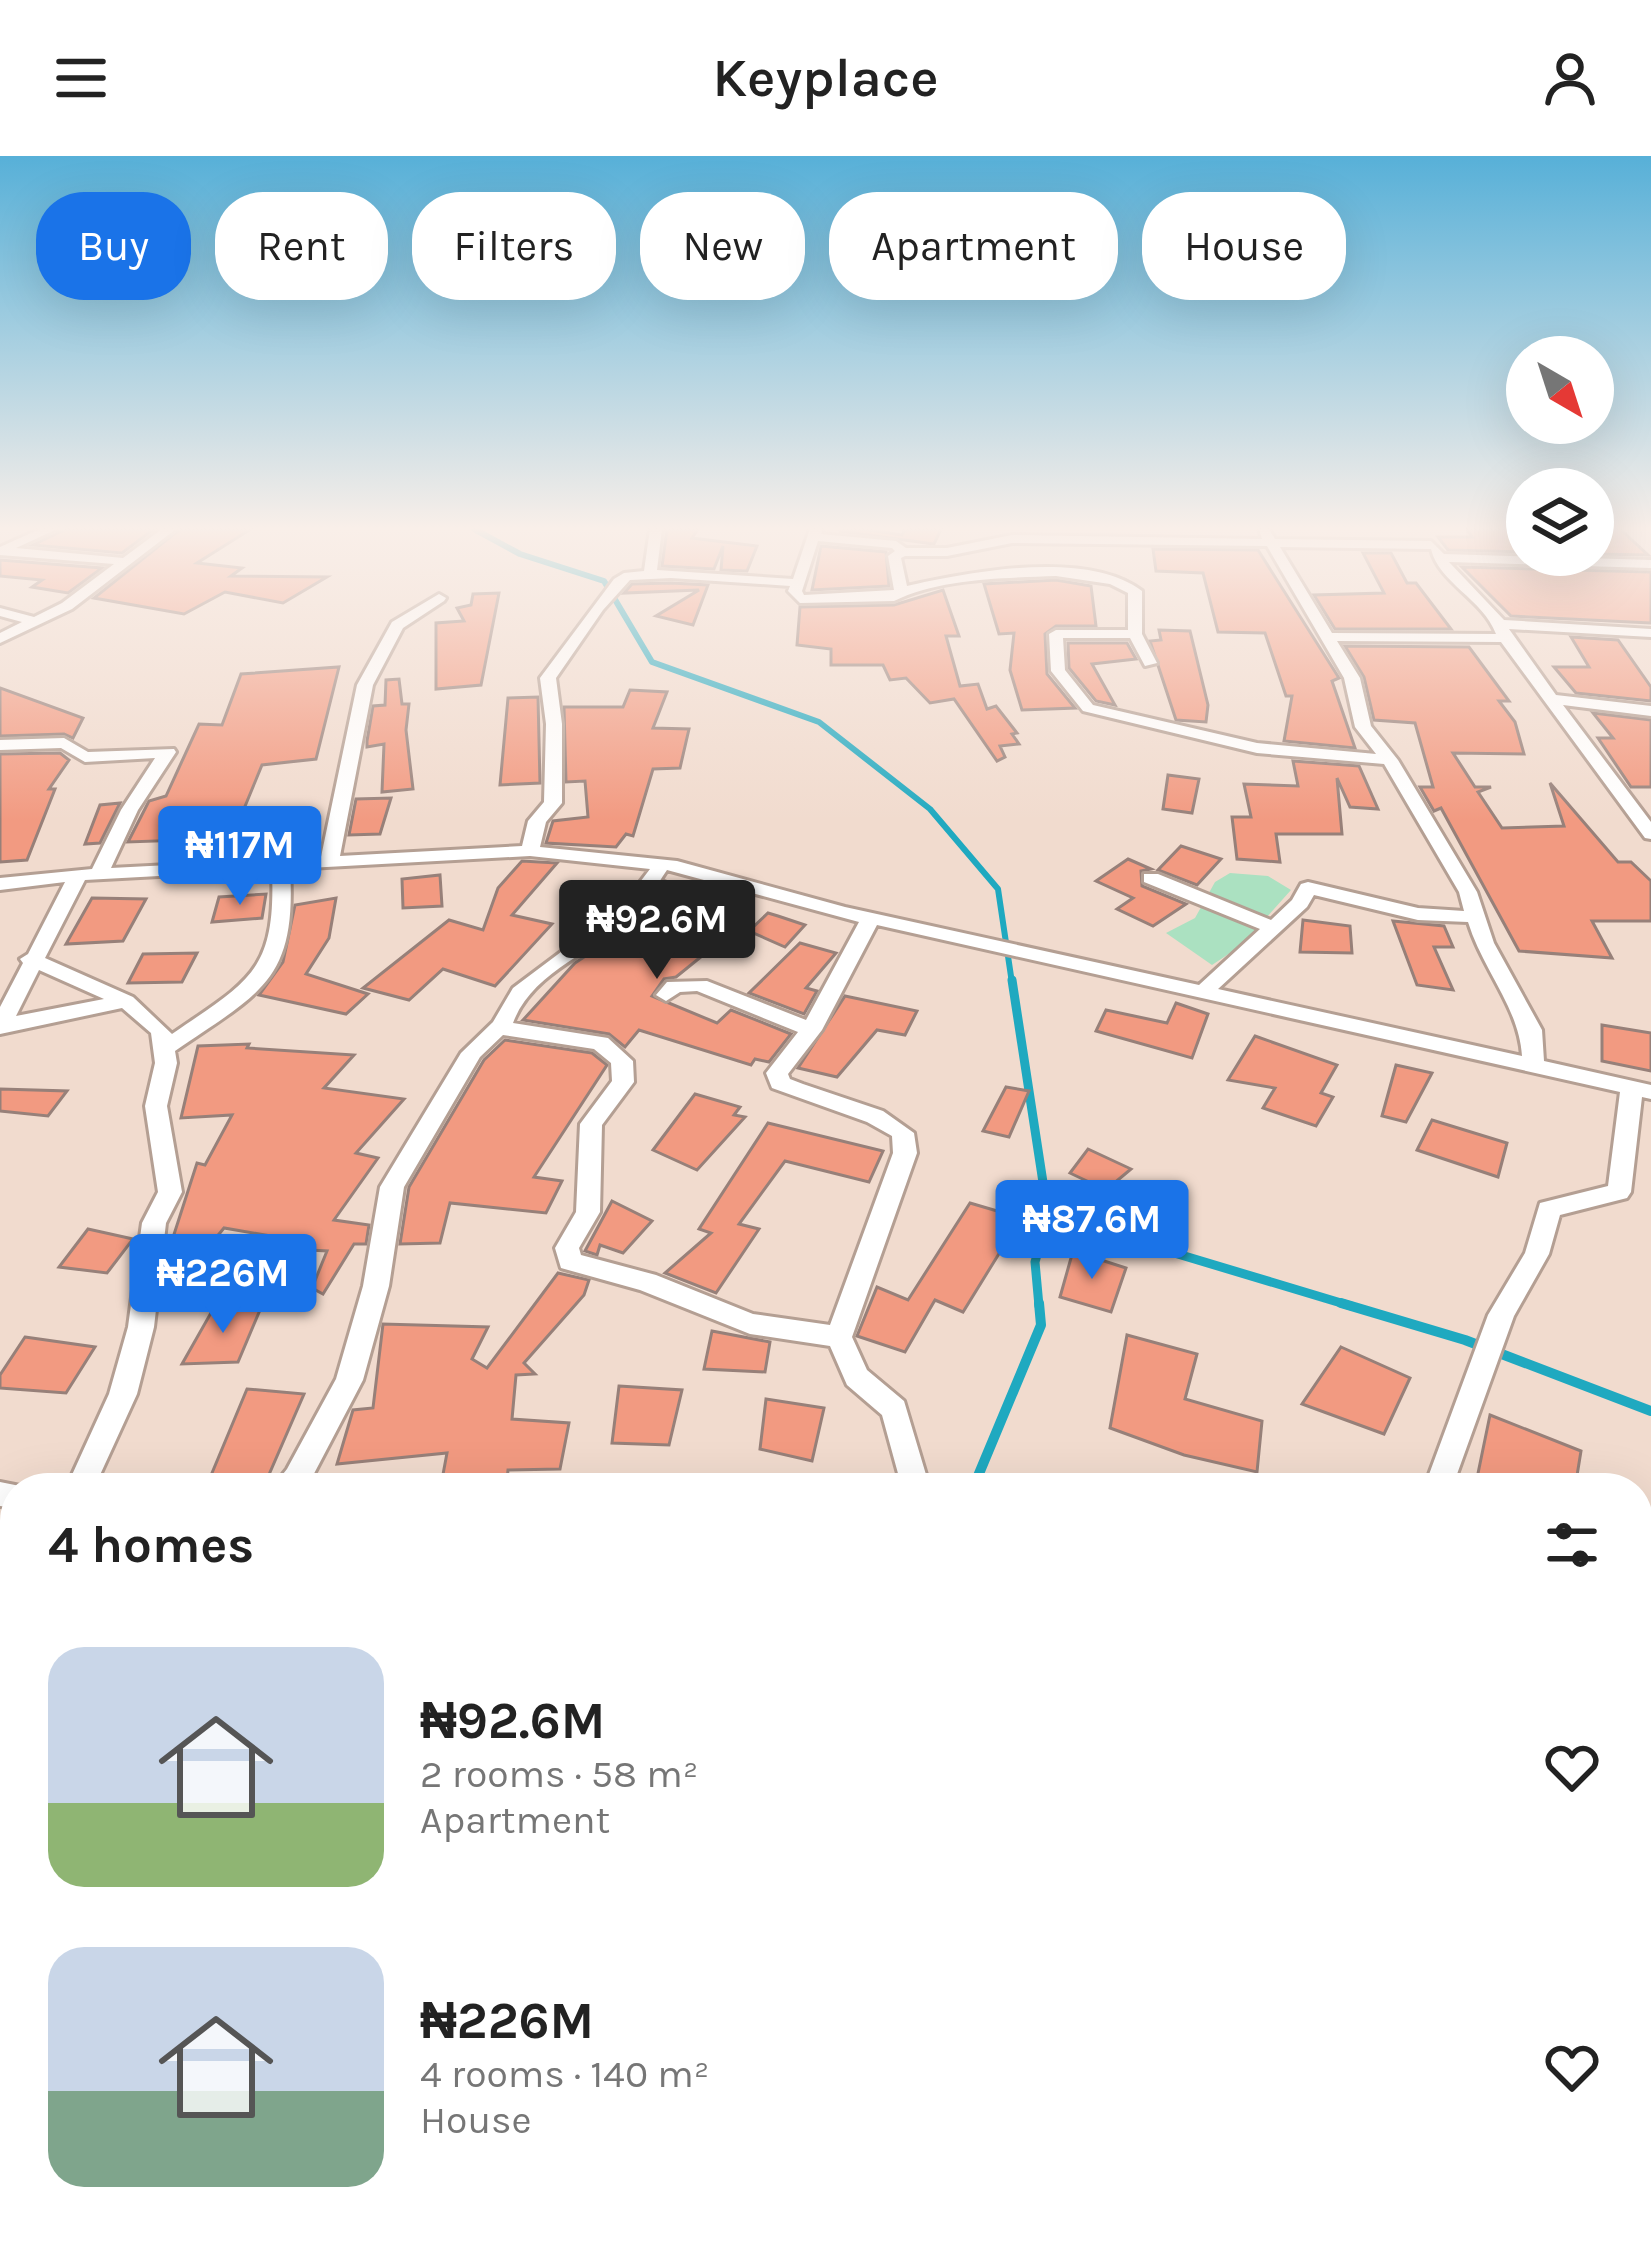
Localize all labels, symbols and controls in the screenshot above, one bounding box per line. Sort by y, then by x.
icon: menu [48,45,114,111]
icon: person [1537,45,1603,111]
text: Keyplace [712,46,939,110]
chip: Buy [36,192,191,300]
chip: Rent [215,192,388,300]
chip: Filters [412,192,616,300]
chip: New [640,192,805,300]
chip: Apartment [829,192,1118,300]
chip: House [1142,192,1346,300]
north arrow [1506,336,1614,444]
map controls [1506,336,1614,576]
button: layers [1506,468,1614,576]
pin: ₦117M [156,806,324,908]
text: ₦117M [185,822,295,868]
pin: ₦92.6M [559,880,755,982]
text: ₦92.6M [586,896,728,942]
pin: ₦87.6M [994,1180,1190,1282]
text: ₦87.6M [1023,1196,1161,1242]
pin: ₦226M [139,1234,307,1336]
text: ₦226M [156,1250,290,1296]
icon: filters [1539,1512,1605,1578]
text: 4 homes [48,1515,254,1575]
text: ₦92.6M [420,1691,605,1751]
icon: home [144,1695,288,1839]
icon: heart [1539,1734,1605,1800]
text: 2 rooms · 58 m² [420,1751,698,1797]
text: Apartment [420,1797,610,1843]
text: ₦226M [420,1991,594,2051]
icon: home [144,1995,288,2139]
icon: heart [1539,2034,1605,2100]
text: 4 rooms · 140 m² [420,2051,709,2097]
text: House [420,2097,532,2143]

